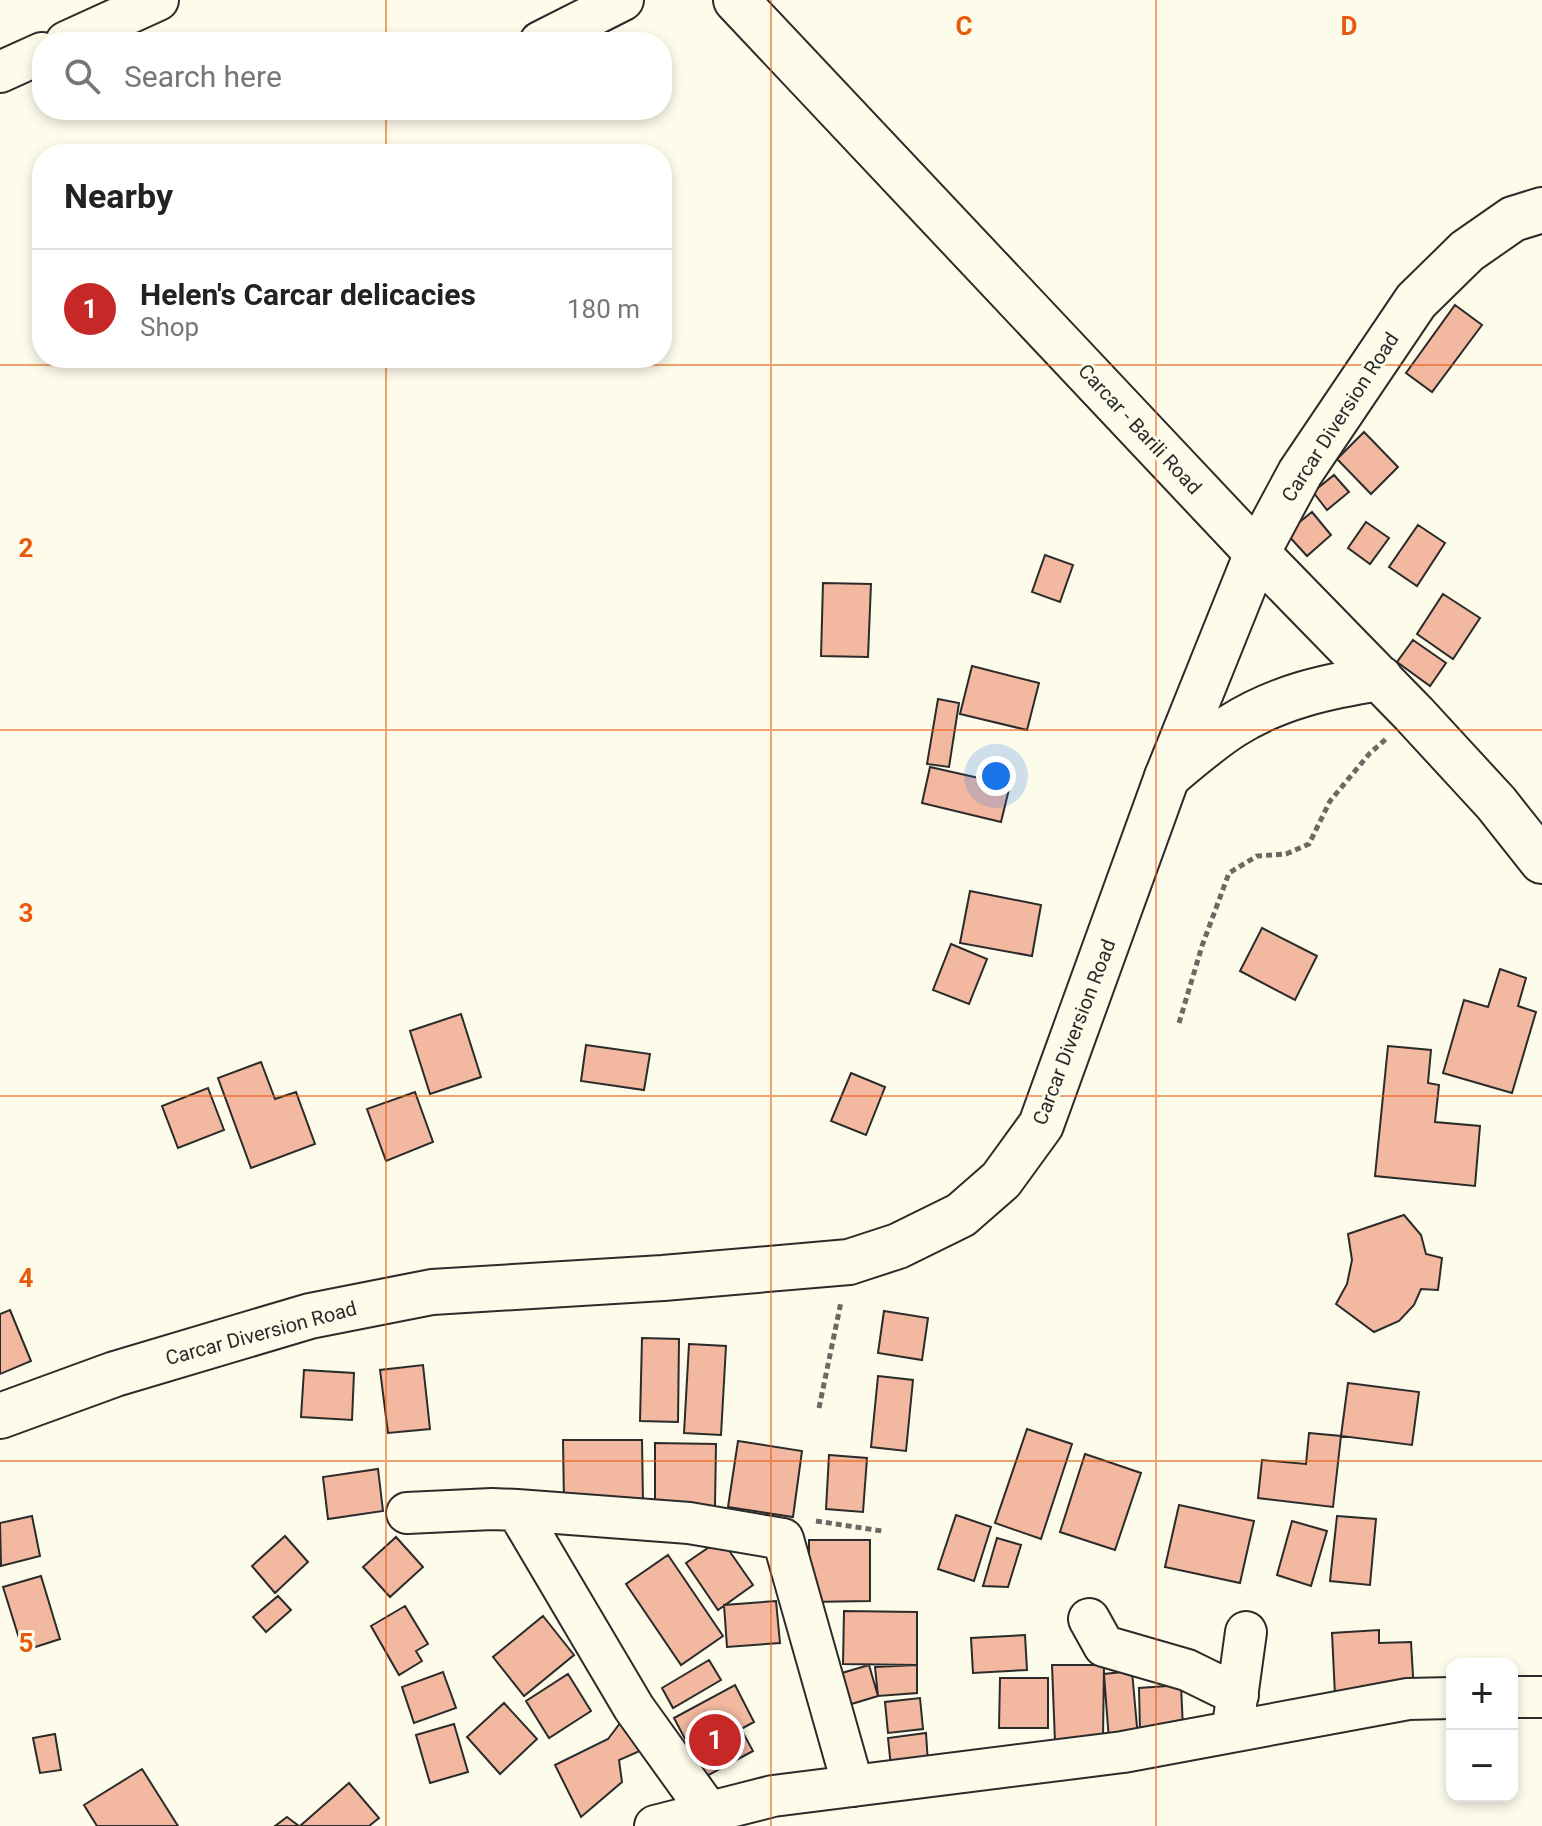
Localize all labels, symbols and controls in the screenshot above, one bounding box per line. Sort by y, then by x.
text: C [955,11,973,41]
text: D [1341,11,1357,41]
search box [32,32,672,120]
icon: search [60,54,104,98]
text: Search here [124,59,282,94]
text: Nearby [64,176,173,216]
text: Helen's Carcar delicacies [140,277,476,312]
text: 1 [83,294,97,324]
text: 180 m [567,294,640,324]
text: Shop [140,312,199,342]
street label: Carcar Diversion Road [1276,328,1404,506]
street label: Carcar - Barili Road [1073,359,1207,499]
text: 2 [19,533,33,563]
your location [976,756,1016,796]
text: 3 [19,898,33,928]
street label: Carcar Diversion Road [1027,936,1121,1128]
text: 4 [19,1263,34,1293]
street label: Carcar Diversion Road [163,1296,359,1370]
text: 5 [19,1628,33,1658]
map controls [1446,1658,1518,1802]
button: + [1446,1658,1518,1730]
pin: 1 [689,1710,741,1770]
button: − [1446,1730,1518,1802]

